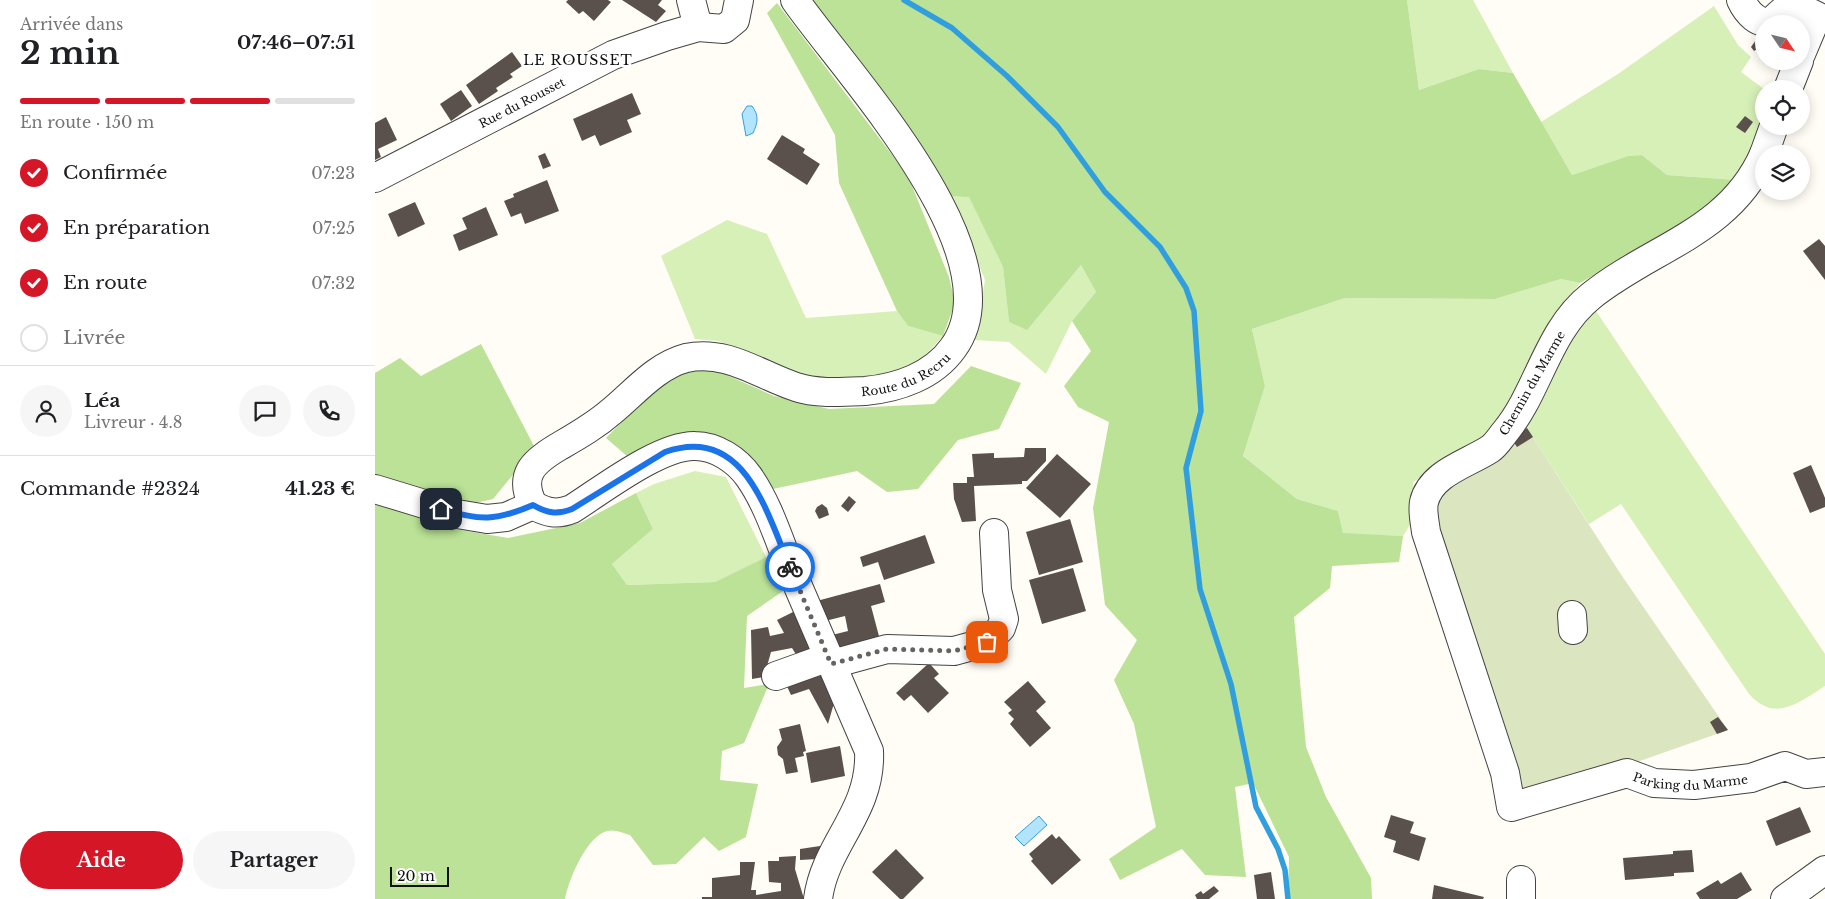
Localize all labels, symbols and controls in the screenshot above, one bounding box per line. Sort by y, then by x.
text: Arrivée dans [20,14,123,34]
north arrow [1755,15,1810,70]
map controls [1755,15,1810,200]
text: 07:46–07:51 [237,31,355,54]
text: 2 min [20,33,120,73]
district label: LE ROUSSET [523,51,633,69]
street label: Rue du Rousset [476,74,568,131]
button: locate [1755,80,1810,135]
text: En route · 150 m [20,112,154,132]
button: layers [1755,145,1810,200]
icon: check [20,159,48,187]
text: Confirmée [63,161,167,184]
text: 07:23 [311,163,355,183]
icon: check [20,214,48,242]
text: En préparation [63,216,210,239]
text: 07:25 [312,218,355,238]
icon: check [20,269,48,297]
text: En route [63,271,147,294]
text: 07:32 [311,273,355,293]
text: Livrée [63,326,125,349]
street label: Chemin du Marme [1496,328,1568,438]
street label: Route du Recru [860,350,953,399]
button: person [20,385,72,437]
button: chat [239,385,291,437]
button: phone [303,385,355,437]
text: Léa [84,389,120,412]
text: Livreur · 4.8 [84,412,182,432]
text: Commande #2324 [20,477,200,500]
text: 41.23 € [285,477,355,500]
pin [420,488,462,530]
icon: home [427,495,455,523]
courier [765,542,815,592]
icon: bike [776,553,804,581]
pin [966,621,1008,663]
icon: bag [973,628,1001,656]
street label: Parking du Marme [1631,768,1749,793]
button: Aide [20,831,183,889]
button: Partager [193,831,355,889]
scale bar [390,864,449,887]
text: 20 m [397,867,435,885]

